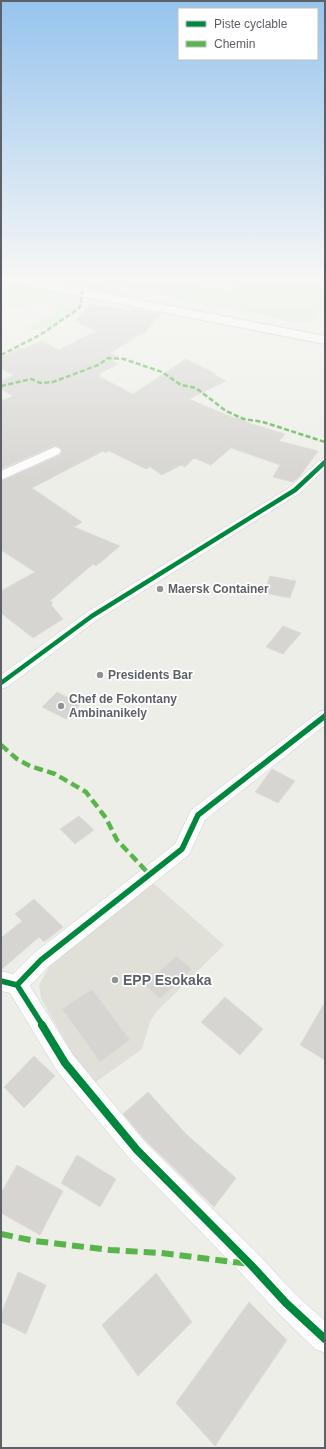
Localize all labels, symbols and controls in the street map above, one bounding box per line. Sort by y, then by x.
legend [178,8,318,60]
text: Piste cyclable [214,17,288,31]
text: Chemin [214,37,255,51]
place label: Maersk Container [168,582,269,596]
marker: Maersk Container [155,584,165,594]
place label: Presidents Bar [108,668,193,682]
marker: Presidents Bar [95,670,105,680]
place label: Chef de Fokontany Ambinanikely [69,692,177,720]
marker: Chef de Fokontany Ambinanikely [56,701,66,711]
place label: EPP Esokaka [123,972,212,988]
marker: EPP Esokaka [110,975,120,985]

